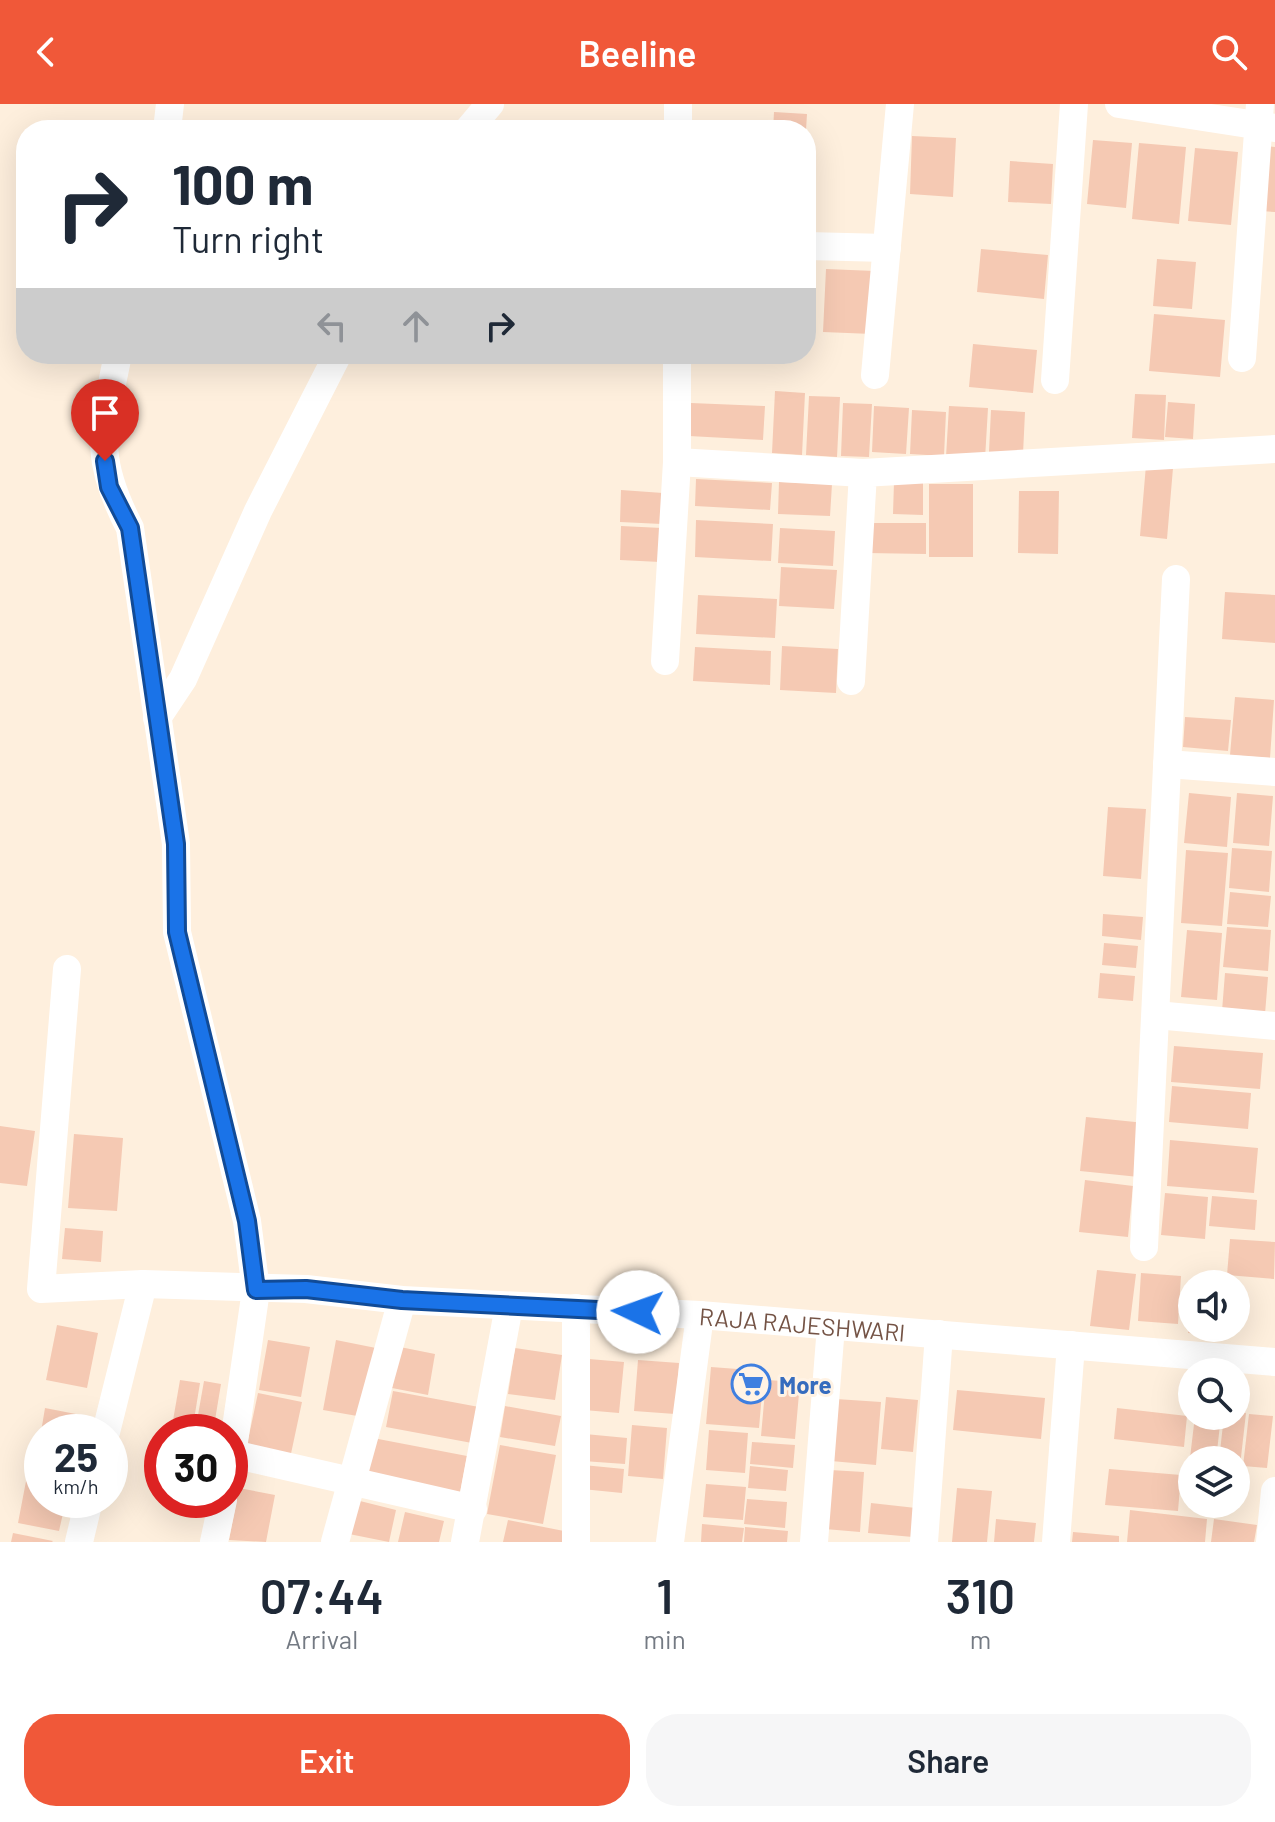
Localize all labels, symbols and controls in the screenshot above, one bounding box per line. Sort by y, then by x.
icon: back [24,30,68,74]
icon: search [1207,30,1251,74]
text: Beeline [578,31,697,74]
text: 100 m [172,149,314,216]
icon: right [40,152,144,256]
text: Turn right [172,217,324,260]
icon: left [310,304,354,348]
icon: ahead [394,304,438,348]
icon: right [478,304,522,348]
pin [71,379,139,461]
icon: arrive [83,391,127,435]
position arrow [596,1270,680,1354]
map controls [1178,1270,1250,1518]
button: sound [1178,1270,1250,1342]
street label: RAJA RAJESHWARI [698,1300,907,1346]
button: search [1178,1358,1250,1430]
supermarket icon: More [730,1363,772,1405]
place label: More [779,1370,832,1399]
speed limit sign: 30 [144,1414,248,1518]
text: 25 [54,1432,98,1480]
button: layers [1178,1446,1250,1518]
text: km/h [53,1474,99,1498]
text: 07:44 [260,1566,384,1624]
text: 1 [656,1566,673,1624]
text: 310 [946,1566,1015,1624]
text: Arrival [285,1623,358,1654]
text: min [644,1623,686,1654]
text: m [970,1623,991,1654]
button: Exit [24,1714,630,1806]
button: Share [646,1714,1251,1806]

